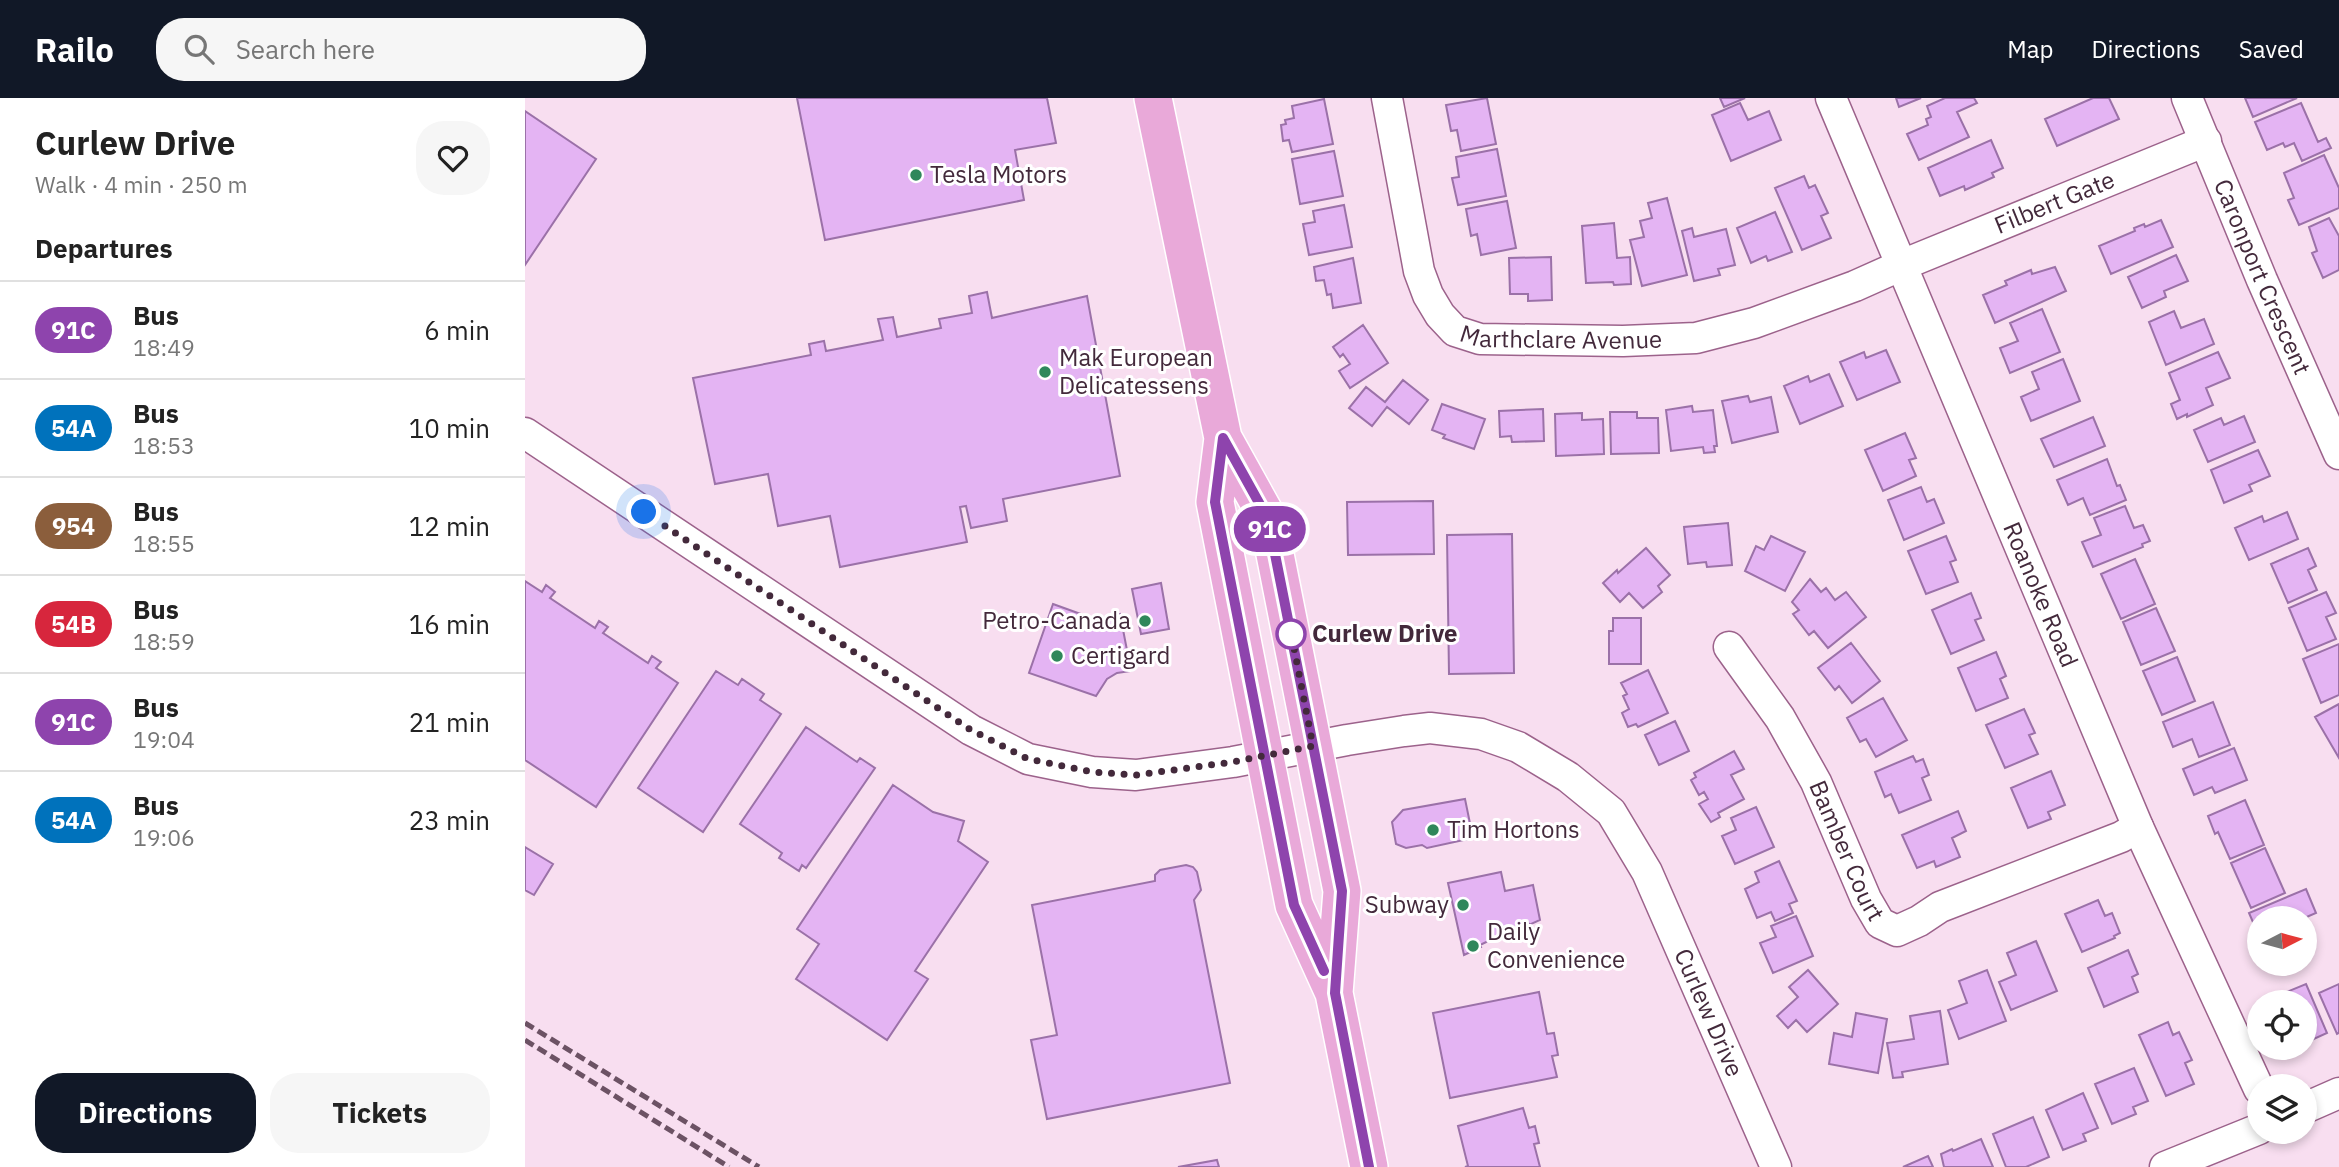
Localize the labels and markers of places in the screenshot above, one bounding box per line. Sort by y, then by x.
place label: Tesla Motors [930,158,1067,190]
marker: Tesla Motors [908,167,924,183]
place label: Mak European Delicatessens [1059,341,1213,401]
marker: Mak European Delicatessens [1037,364,1053,380]
place label: Petro-Canada [982,604,1131,636]
marker: Petro-Canada [1137,613,1153,629]
place label: Curlew Drive [1312,617,1458,649]
marker: Curlew Drive [1276,619,1306,649]
place label: Certigard [1071,639,1170,671]
marker: Certigard [1049,648,1065,664]
place label: Tim Hortons [1447,813,1580,845]
marker: Tim Hortons [1425,822,1441,838]
place label: Subway [1365,888,1449,920]
marker: Subway [1455,897,1471,913]
place label: Daily Convenience [1487,915,1625,975]
marker: Daily Convenience [1465,938,1481,954]

